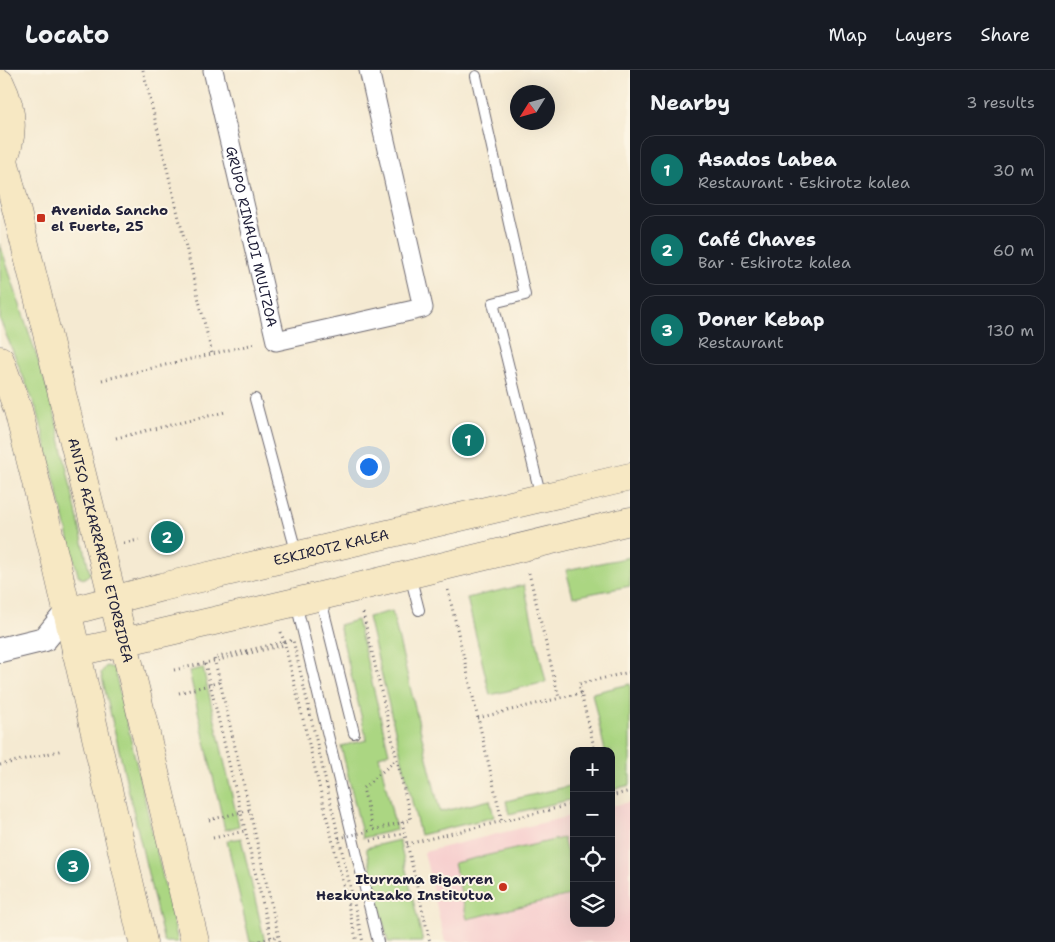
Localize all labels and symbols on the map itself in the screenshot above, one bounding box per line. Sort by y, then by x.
north arrow [510,85,555,130]
street label: GRUPO RINALDI MULTZOA [222,144,281,329]
place label: Avenida Sancho el Fuerte, 25 [51,201,168,235]
marker: Avenida Sancho el Fuerte, 25 [35,212,47,224]
pin: 1 [452,421,484,459]
street label: ANTSO AZKARRAREN ETORBIDEA [64,436,137,665]
your location [356,454,382,480]
pin: 2 [151,518,183,556]
street label: ESKIROTZ KALEA [272,525,391,570]
pin: 3 [57,847,89,885]
place label: Iturrama Bigarren Hezkuntzako Institutua [316,870,493,904]
marker: Iturrama Bigarren Hezkuntzako Institutua [497,881,509,893]

